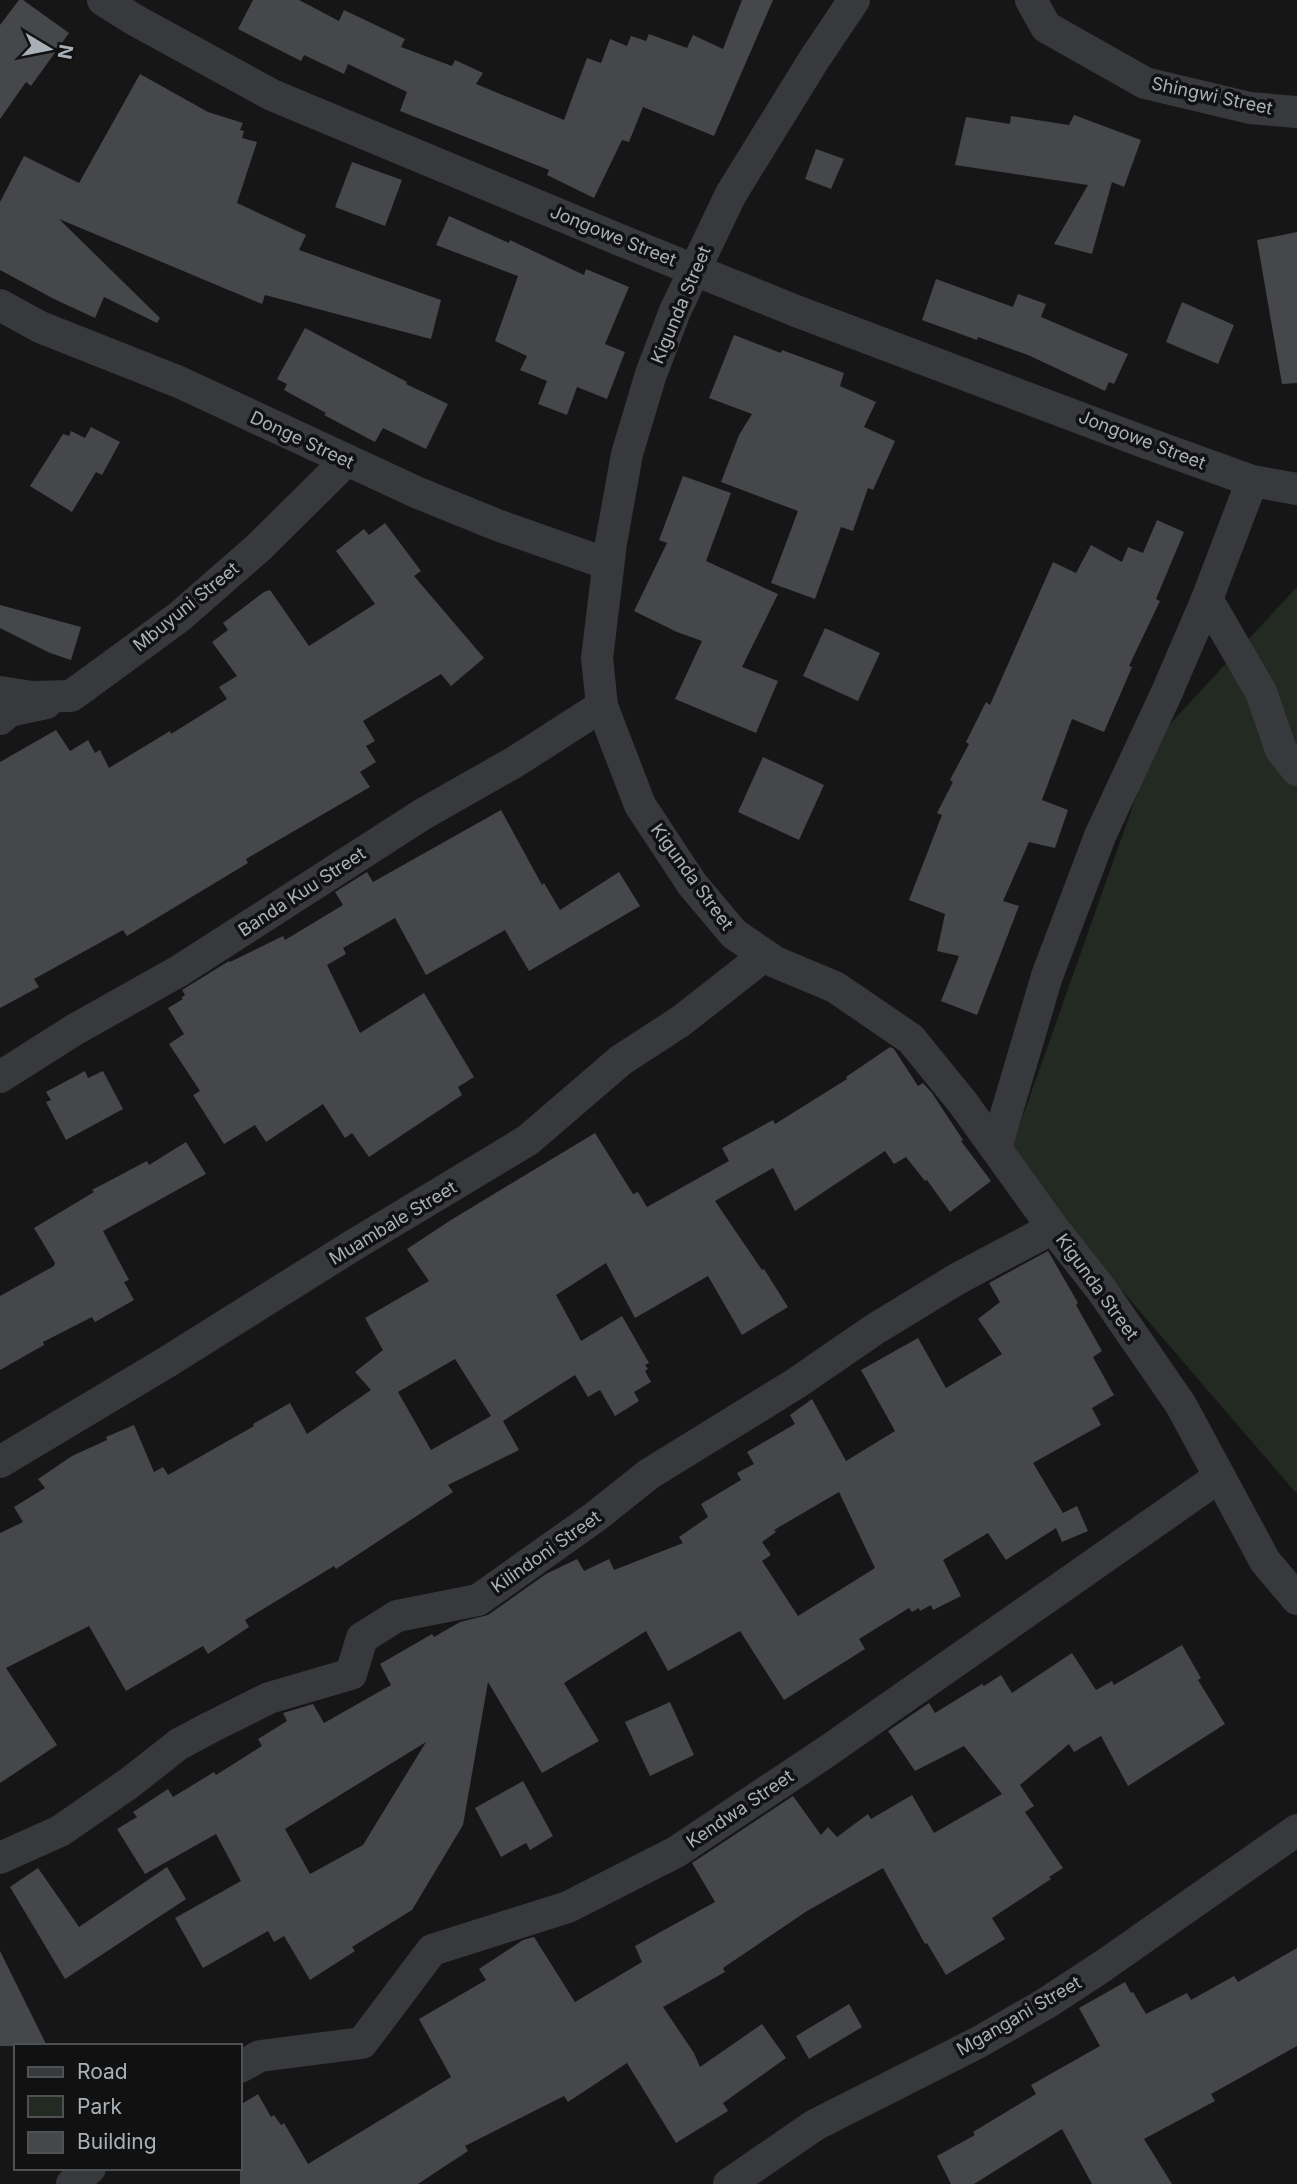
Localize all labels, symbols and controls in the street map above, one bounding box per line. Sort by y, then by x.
north arrow [14,14,84,84]
text: N [53,43,78,61]
street label: Shingwi Street [1150,72,1275,119]
street label: Jongowe Street [547,201,679,270]
street label: Kigunda Street [646,243,715,367]
street label: Donge Street [247,406,357,473]
street label: Jongowe Street [1076,406,1209,473]
street label: Mbuyuni Street [129,558,243,656]
street label: Kigunda Street [647,820,738,934]
street label: Banda Kuu Street [234,843,369,941]
street label: Muambale Street [325,1176,460,1269]
street label: Kigunda Street [1052,1230,1143,1344]
street label: Kilindoni Street [487,1506,605,1597]
street label: Kendwa Street [682,1765,797,1852]
street label: Mgangani Street [953,1971,1085,2060]
legend [14,2044,242,2170]
text: Road [77,2059,128,2084]
text: Park [77,2094,122,2119]
text: Building [77,2129,157,2154]

